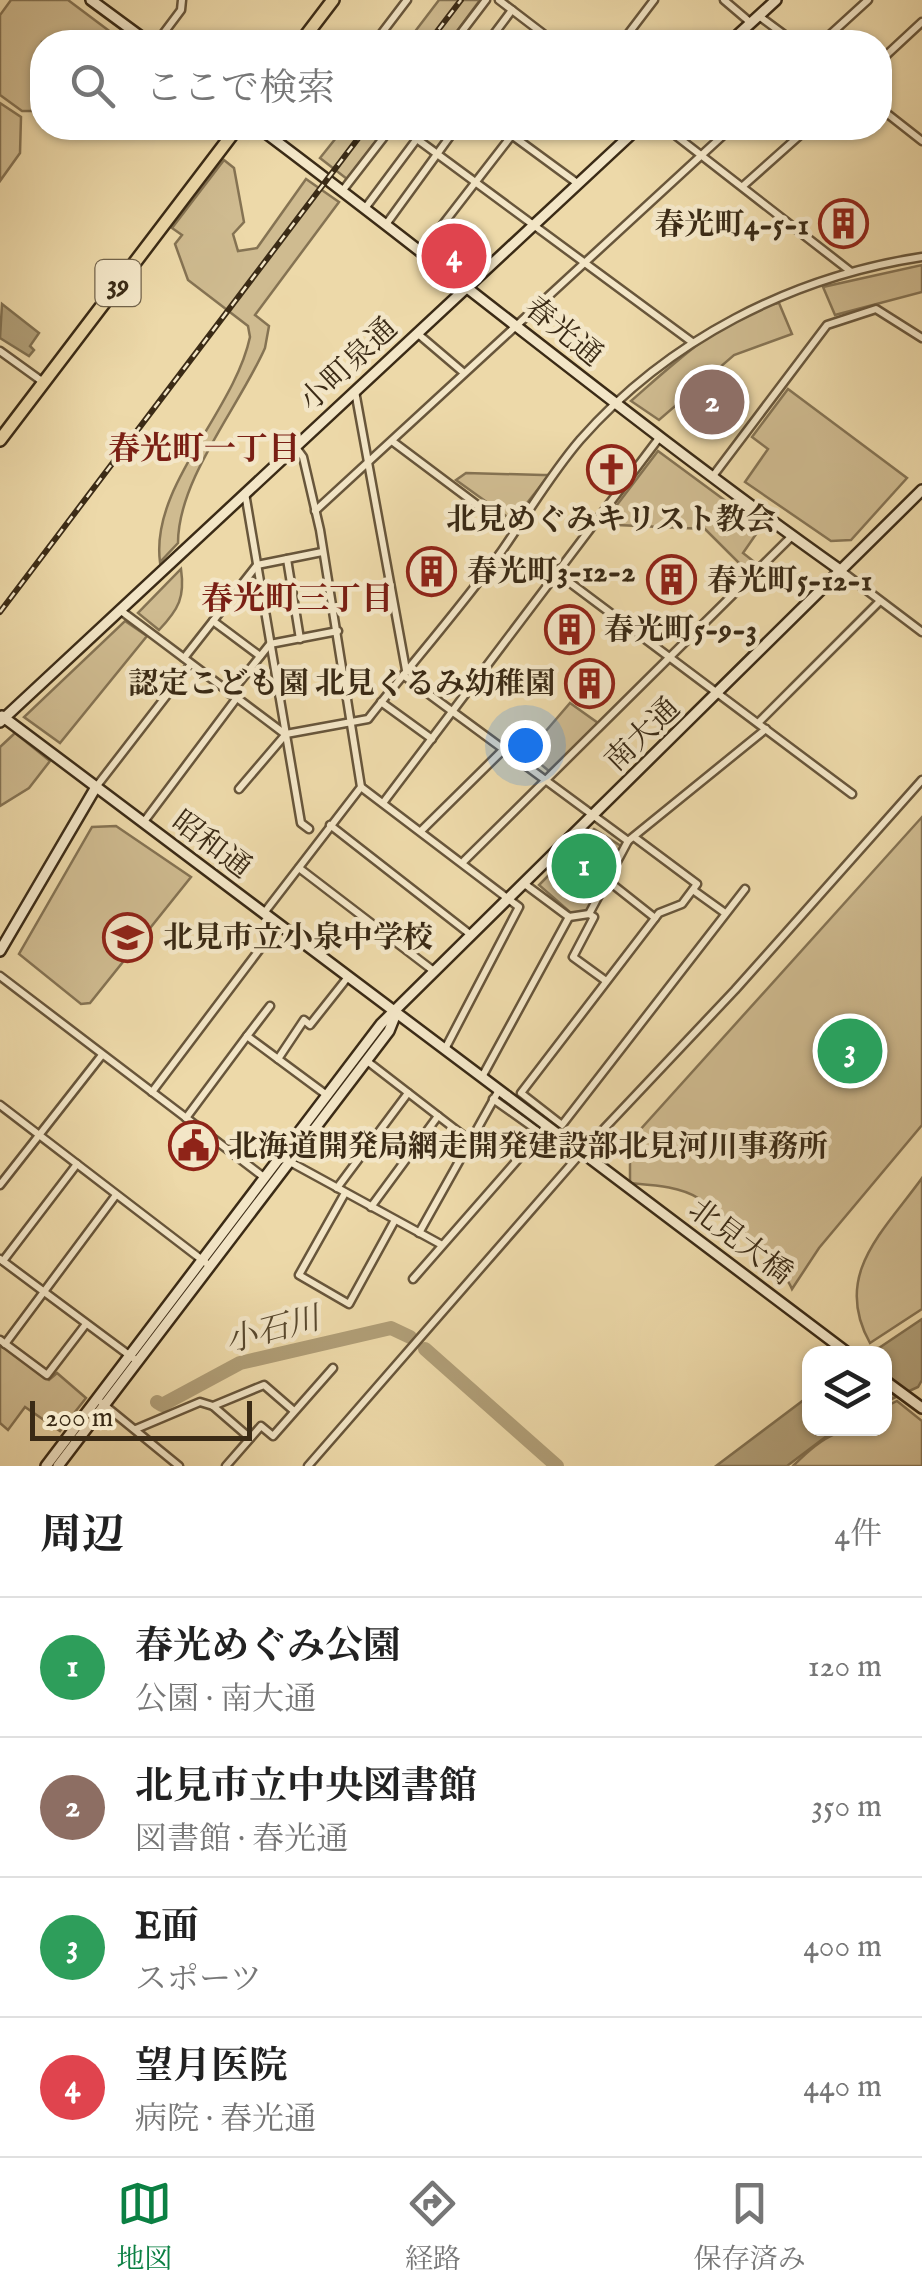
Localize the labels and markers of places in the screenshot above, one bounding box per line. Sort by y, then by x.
building icon: 春光町4-5-1 [818,198,870,250]
place label: 春光町4-5-1 [654,207,809,245]
pin: 4 [422,218,486,294]
pin: 2 [680,364,744,440]
church icon: 北見めぐみキリスト教会 [585,444,637,496]
place label: 北見めぐみキリスト教会 [446,502,776,540]
building icon: 春光町3-12-2 [406,545,458,597]
place label: 春光町3-12-2 [467,554,635,592]
building icon: 春光町5-12-1 [646,554,698,606]
place label: 春光町5-12-1 [707,563,872,601]
building icon: 春光町5-9-3 [543,603,595,655]
place label: 春光町5-9-3 [604,612,757,650]
building icon: 認定こども園 北見くるみ幼稚園 [564,657,616,709]
place label: 認定こども園 北見くるみ幼稚園 [128,666,555,704]
pin: 1 [552,828,616,904]
school or university icon: 北見市立小泉中学校 [102,911,154,963]
place label: 北見市立小泉中学校 [163,920,433,958]
pin: 3 [818,1014,882,1088]
public building icon: 北海道開発局網走開発建設部北見河川事務所 [167,1120,219,1172]
place label: 北海道開発局網走開発建設部北見河川事務所 [228,1129,828,1167]

